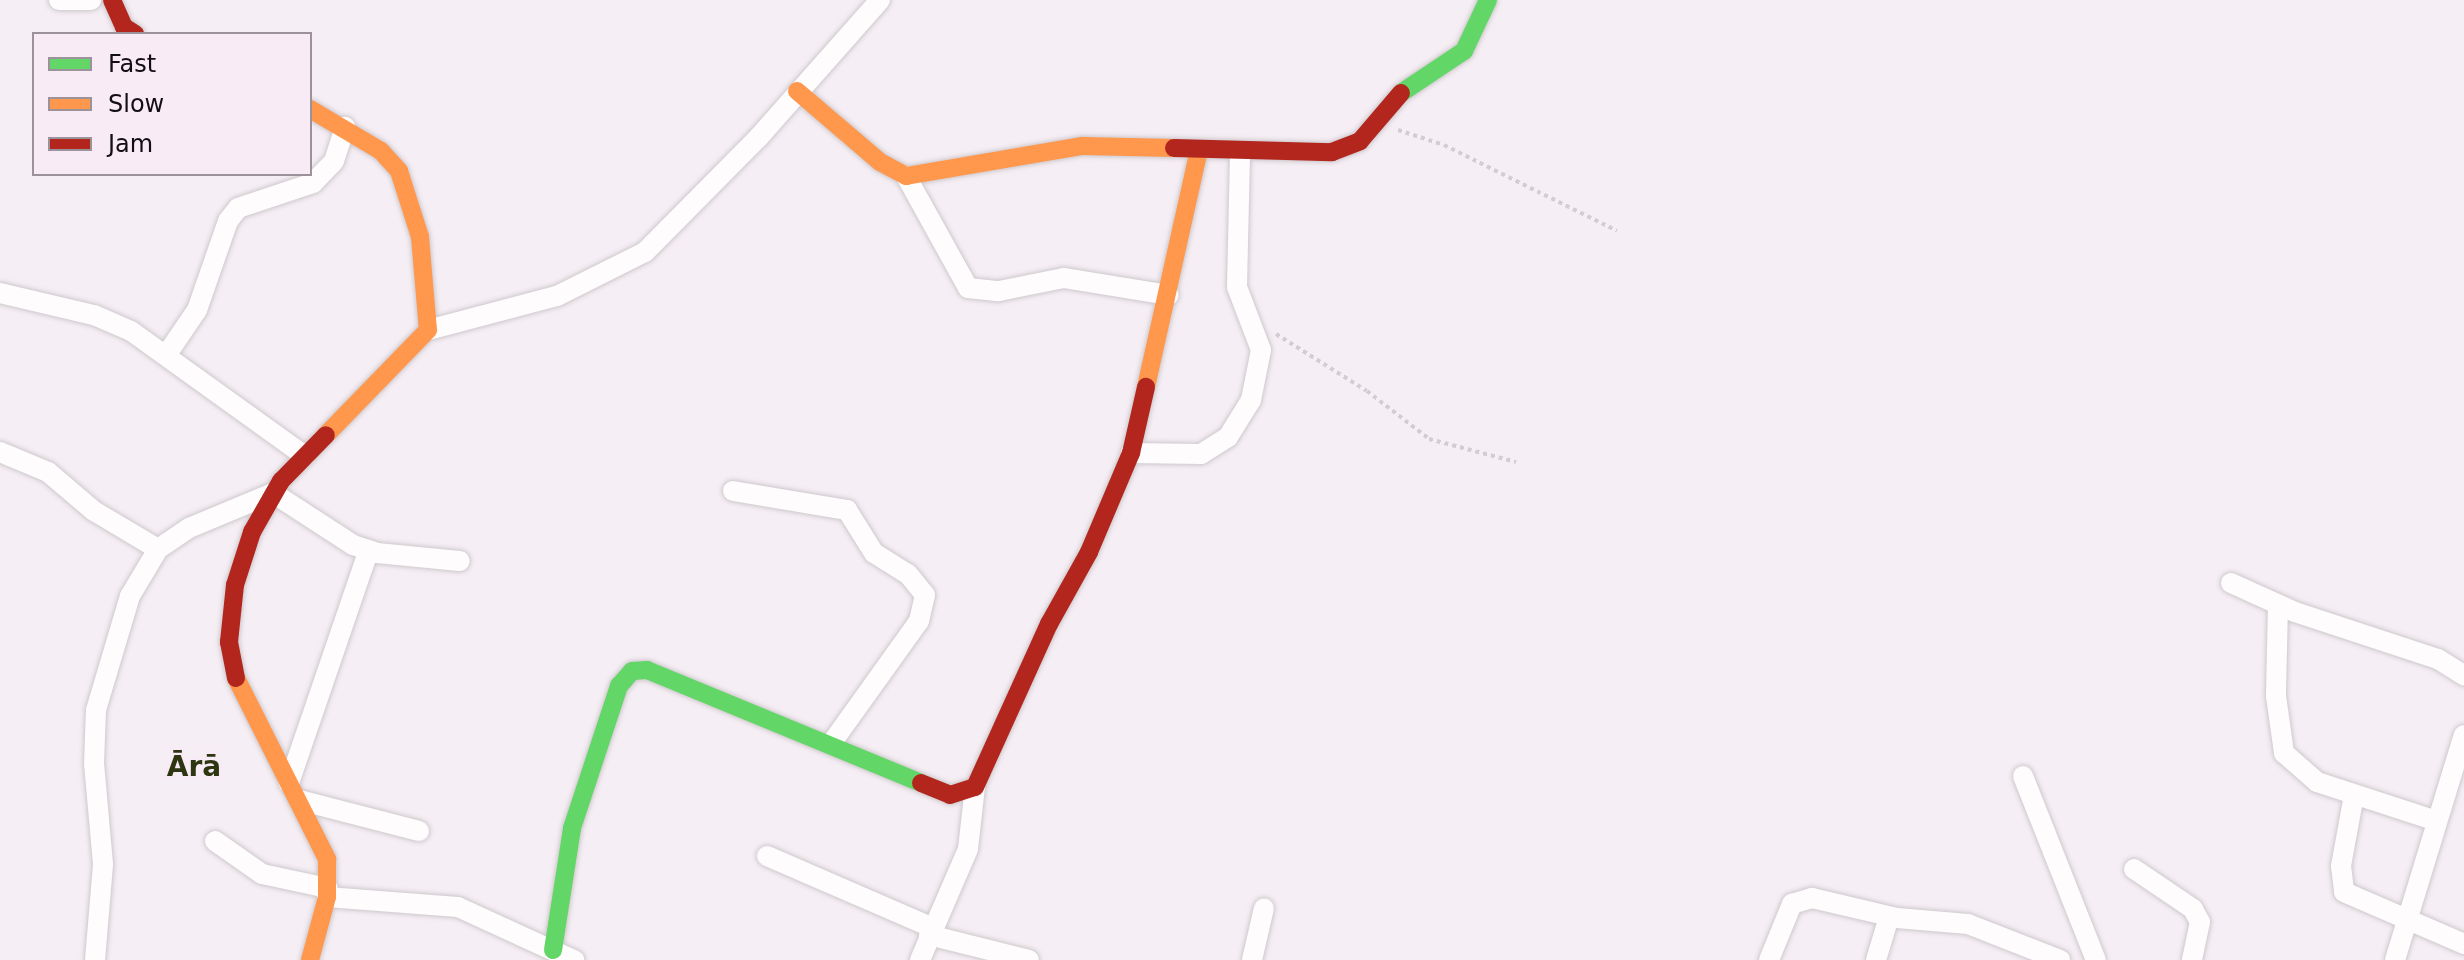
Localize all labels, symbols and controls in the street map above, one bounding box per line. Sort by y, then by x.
legend [32,32,312,176]
text: Fast [108,50,156,78]
text: Slow [108,90,164,118]
text: Jam [108,130,153,158]
district label: Ārā [167,750,221,784]

